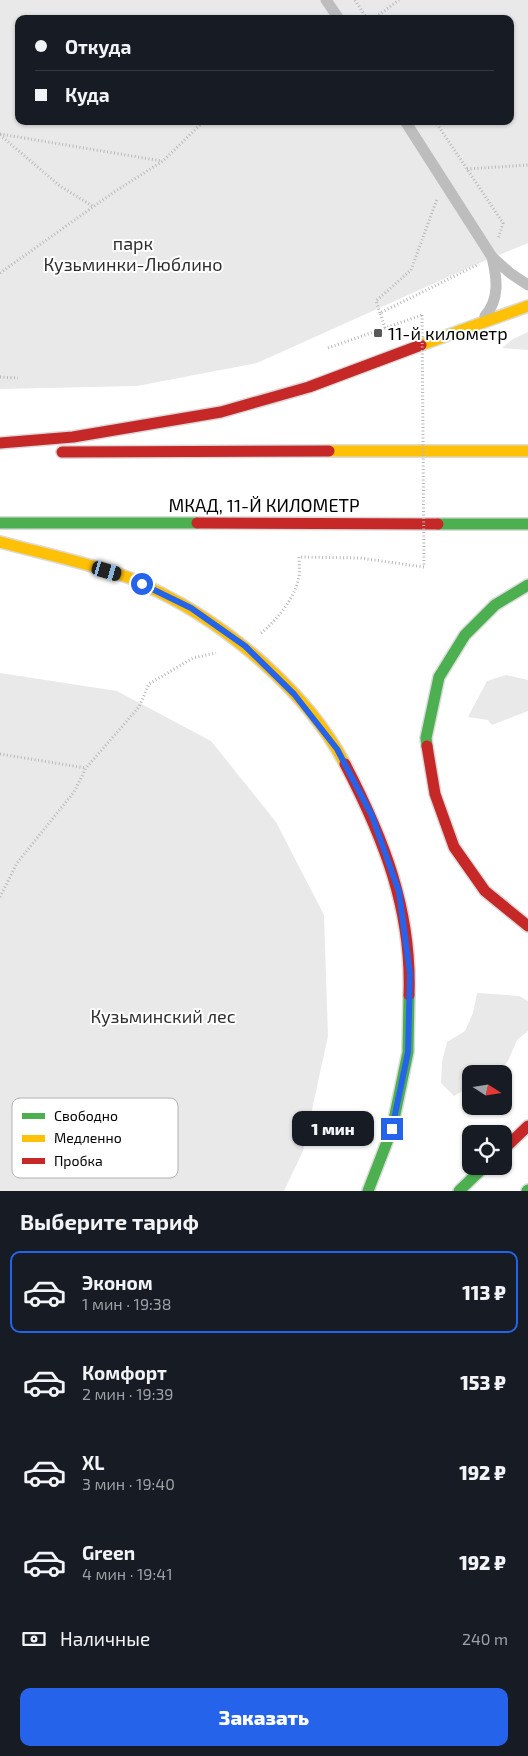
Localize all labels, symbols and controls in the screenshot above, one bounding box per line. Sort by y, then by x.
text: Откуда [65,35,131,58]
text: Куда [65,83,110,106]
park label: парк Кузьминки-Люблино [44,232,222,275]
place label: 11-й километр [388,322,508,344]
marker: 11-й километр [372,327,384,339]
street label: МКАД, 11-Й КИЛОМЕТР [168,494,360,516]
car [90,560,123,582]
route start [131,573,153,595]
park label: Кузьминский лес [90,1005,236,1027]
north arrow [462,1065,512,1115]
map controls [462,1065,512,1175]
legend [12,1098,178,1178]
text: Свободно [54,1107,118,1124]
callout: 1 мин [292,1112,374,1146]
route end [381,1118,403,1140]
text: 1 мин [311,1119,355,1138]
button: locate [462,1125,512,1175]
text: Медленно [54,1129,122,1146]
text: Пробка [54,1152,103,1169]
text: Выберите тариф [20,1208,199,1234]
icon: car [22,1270,67,1315]
text: Эконом [82,1271,153,1294]
text: 113 ₽ [462,1281,506,1304]
text: 1 мин · 19:38 [82,1294,171,1313]
icon: car [22,1360,67,1405]
text: Комфорт [82,1361,167,1384]
text: 153 ₽ [460,1371,506,1394]
text: 2 мин · 19:39 [82,1384,174,1403]
icon: car [22,1450,67,1495]
text: XL [82,1451,104,1474]
text: 192 ₽ [459,1461,506,1484]
text: 3 мин · 19:40 [82,1474,175,1493]
icon: car [22,1540,67,1585]
text: Green [82,1541,135,1564]
text: 192 ₽ [459,1551,506,1574]
text: 4 мин · 19:41 [82,1564,173,1583]
icon: cash [20,1625,48,1653]
text: Наличные [60,1627,150,1650]
text: 240 m [462,1629,508,1648]
button: Заказать [20,1688,508,1746]

